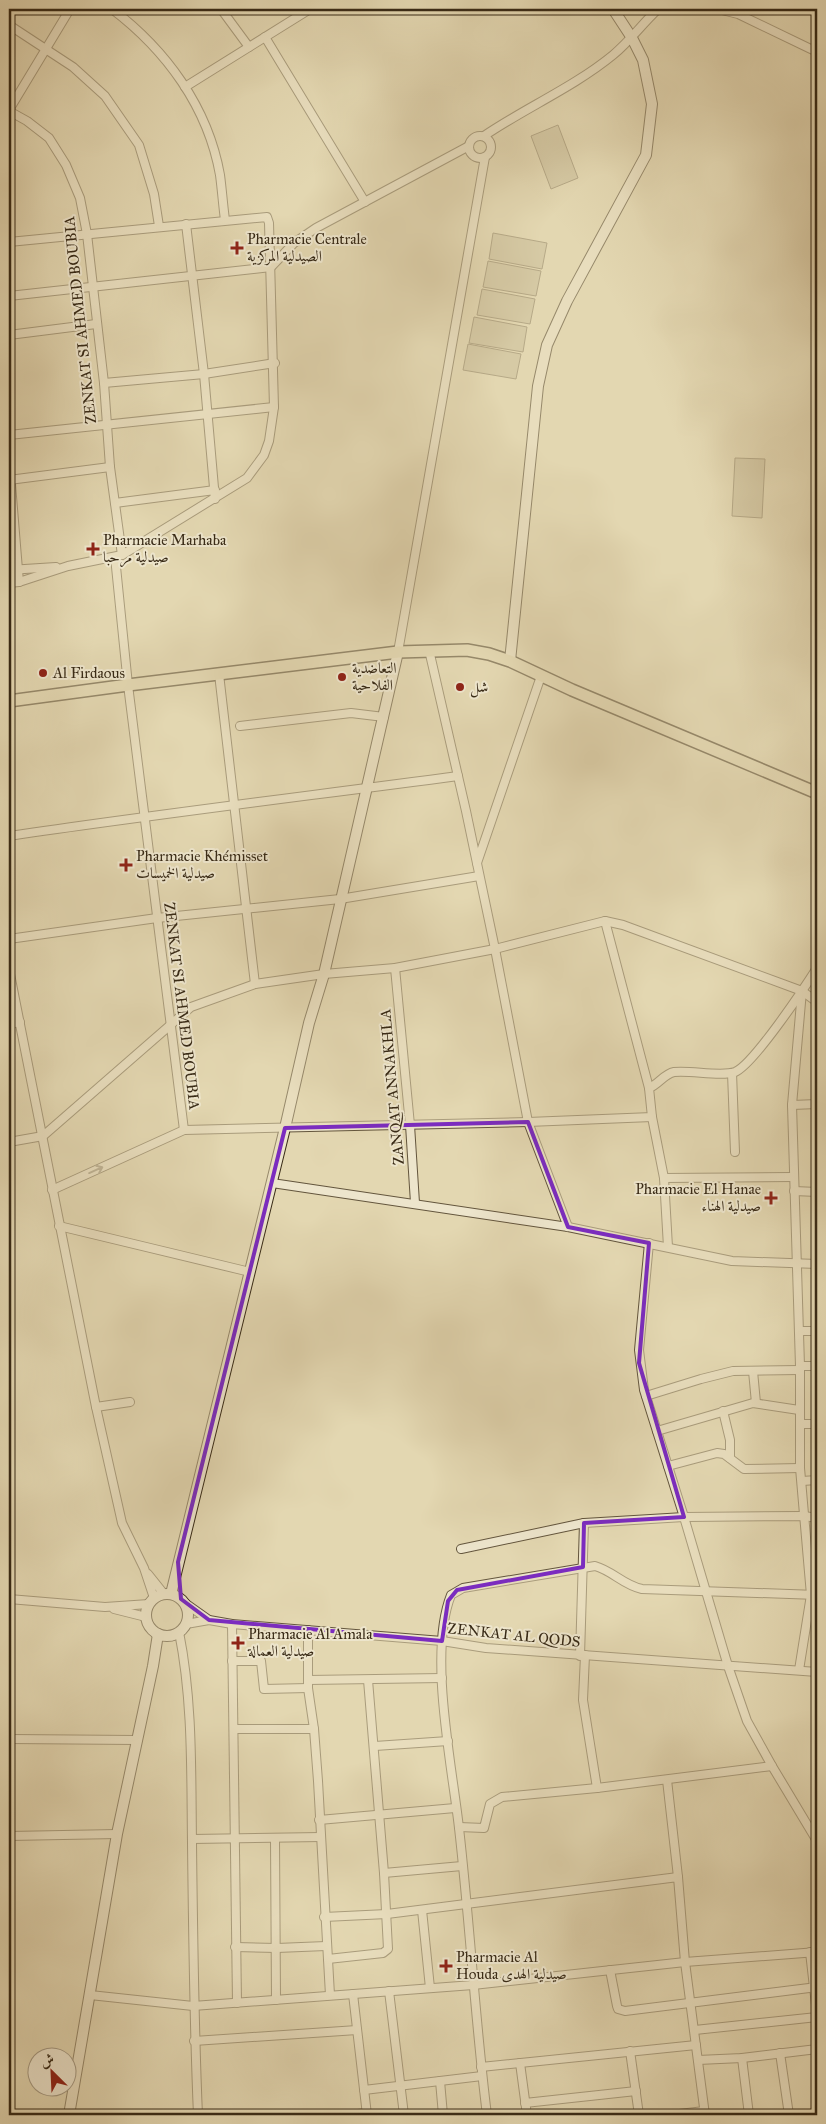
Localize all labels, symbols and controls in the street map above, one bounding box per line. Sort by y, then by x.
street label: ZENKAT SI AHMED BOUBIA [60,215,100,425]
place label: Pharmacie Centrale الصيدلية المركزية [247,230,367,266]
marker: Pharmacie Centrale الصيدلية المركزية [231,242,243,254]
place label: Pharmacie Marhaba صيدلية مرحبا [103,531,227,568]
marker: Pharmacie Marhaba صيدلية مرحبا [87,543,99,555]
place label: التعاضدية الفلاحية [352,659,397,694]
place label: Al Firdaous [52,664,125,682]
marker: Al Firdaous [37,667,49,679]
marker: التعاضدية الفلاحية [336,671,348,683]
place label: شل [470,678,488,698]
marker: شل [454,681,466,693]
place label: Pharmacie Khémisset صيدلية الخميسات [136,847,269,882]
marker: Pharmacie Khémisset صيدلية الخميسات [120,859,132,871]
street label: ZENKAT SI AHMED BOUBIA [160,901,204,1111]
street label: ZANQAT ANNAKHLA [376,1008,408,1166]
one-way arrow [88,1165,103,1174]
place label: Pharmacie El Hanae صيدلية الهناء [635,1180,761,1215]
marker: Pharmacie El Hanae صيدلية الهناء [765,1192,777,1204]
street label: ZENKAT AL QODS [447,1619,581,1651]
place label: Pharmacie Al Amala صيدلية العمالة [247,1625,373,1660]
marker: Pharmacie Al Amala صيدلية العمالة [232,1637,244,1649]
place label: Pharmacie Al Houda صيدلية الهدى [456,1948,567,1983]
marker: Pharmacie Al Houda صيدلية الهدى [440,1960,452,1972]
north arrow [28,2046,78,2096]
text: ش [37,2050,57,2071]

